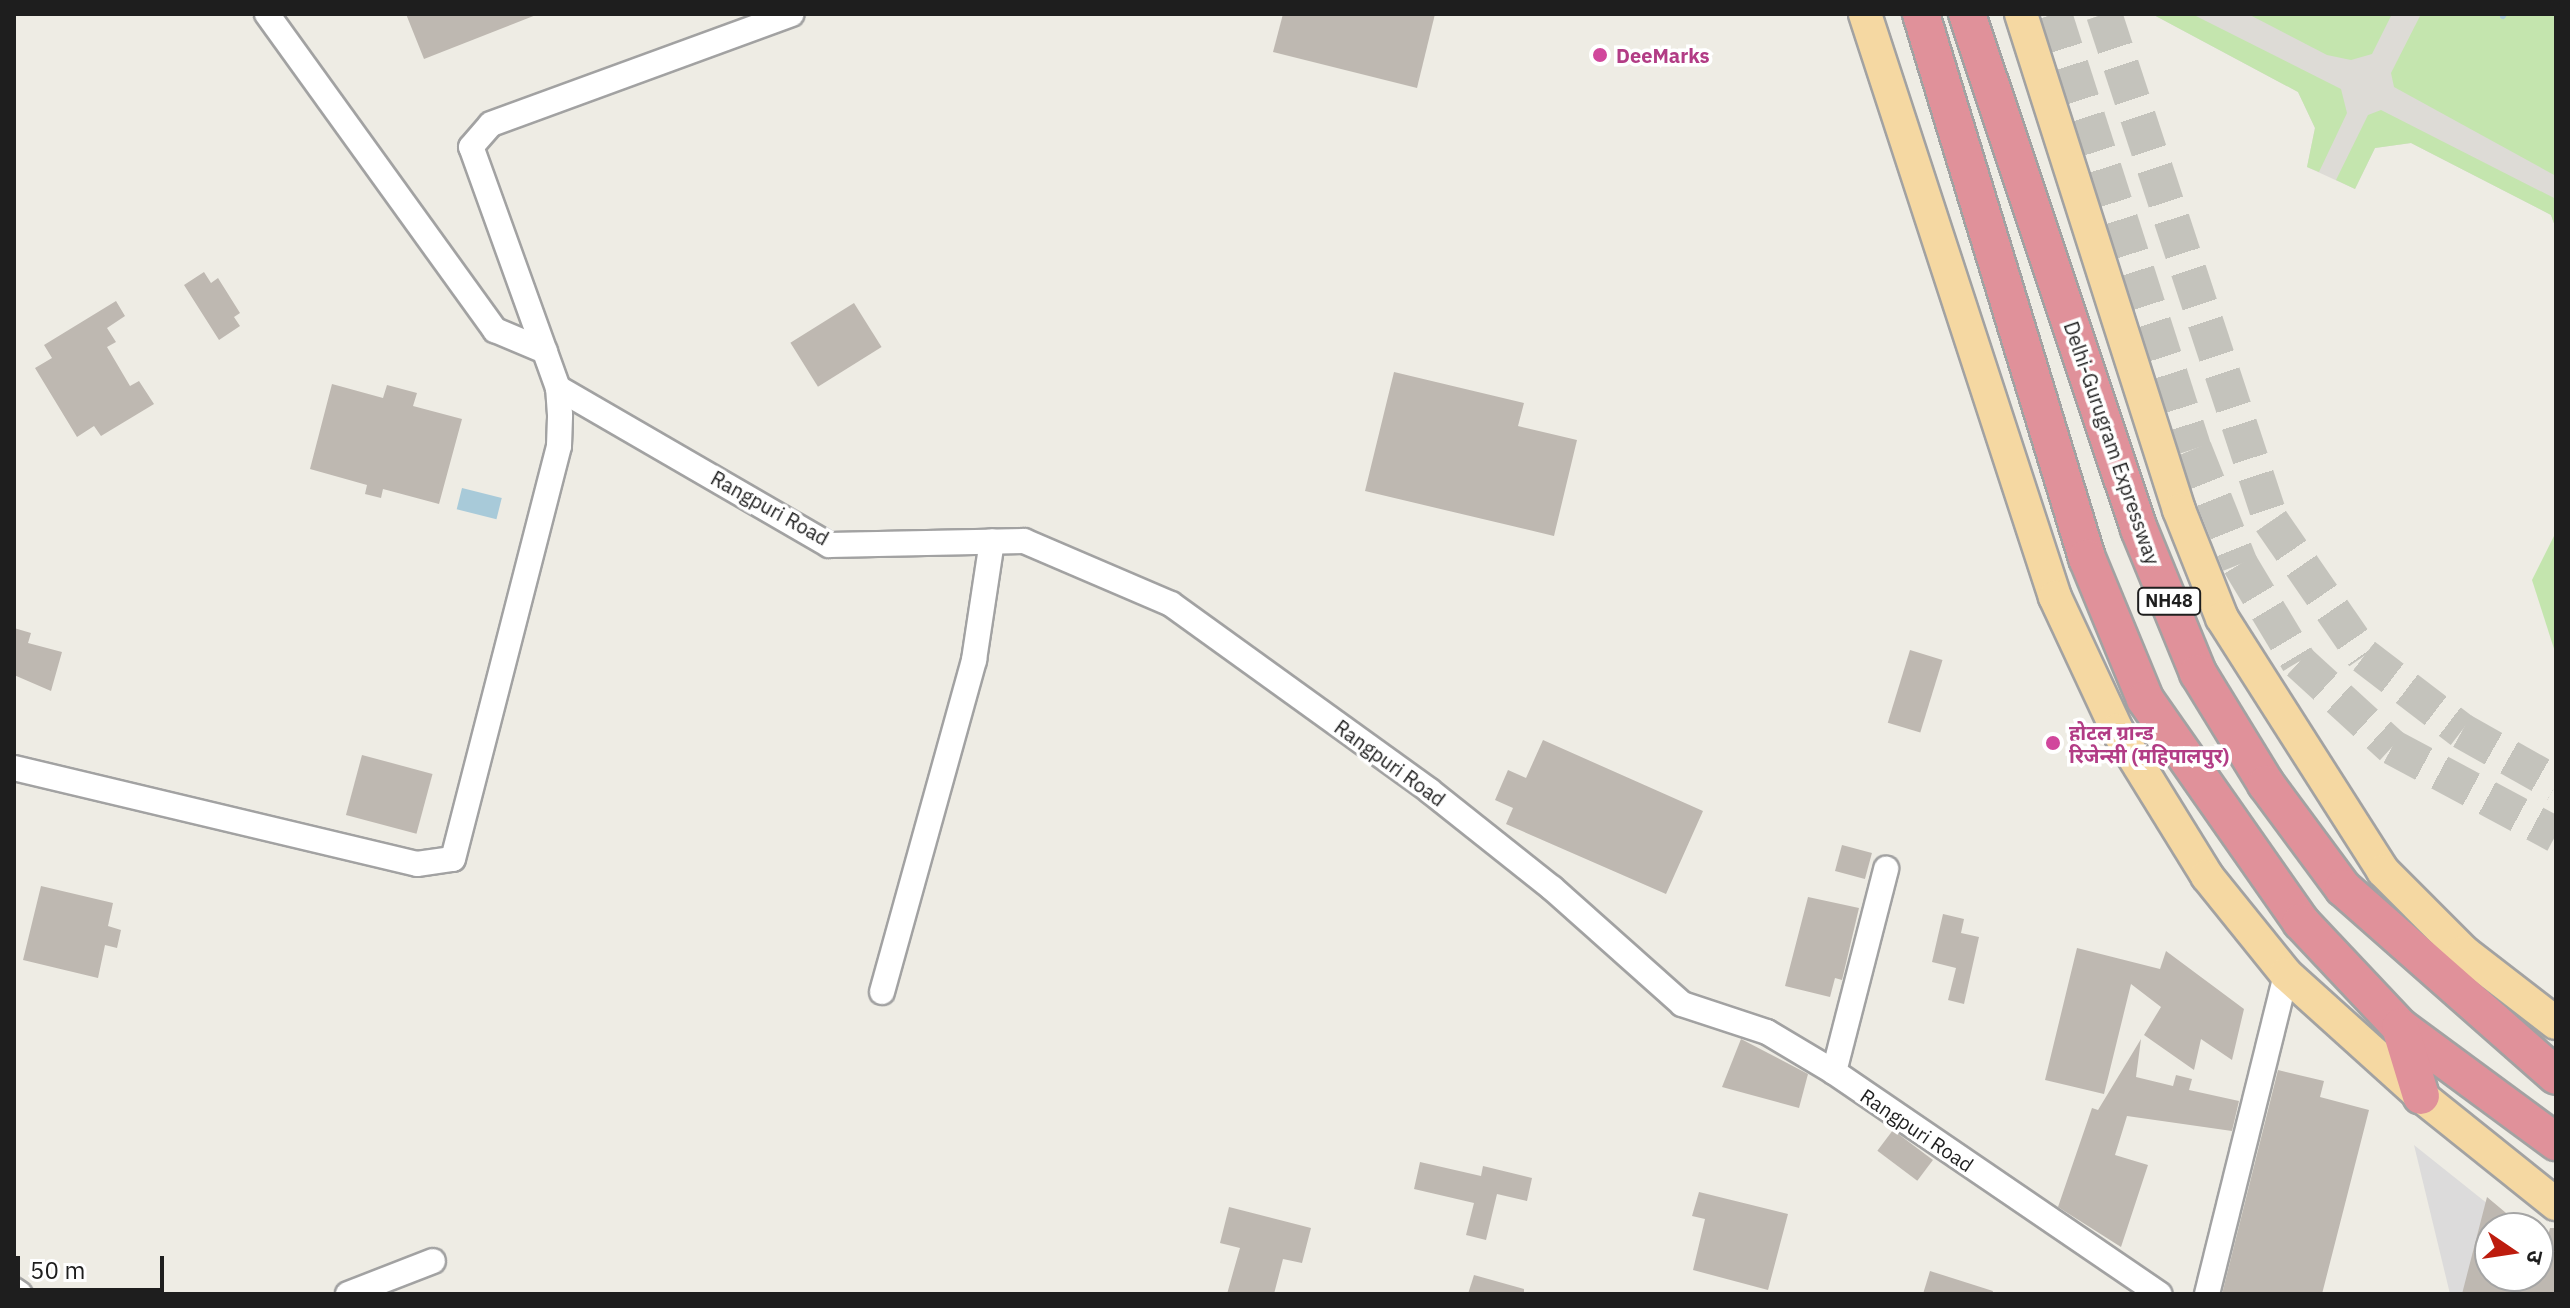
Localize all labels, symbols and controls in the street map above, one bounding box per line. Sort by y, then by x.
place label: DeeMarks [1616,43,1710,67]
marker: DeeMarks [1591,46,1609,64]
street label: Delhi-Gurugram Expressway [2059,318,2165,568]
street label: Rangpuri Road [707,466,833,550]
road number: NH48 [2137,587,2201,615]
street label: Rangpuri Road [1330,715,1450,811]
place label: होटल ग्रान्ड रिजेन्सी (महिपालपुर) [2069,720,2229,767]
marker: होटल ग्रान्ड रिजेन्सी (महिपालपुर) [2044,734,2062,752]
street label: Rangpuri Road [1856,1083,1978,1177]
north arrow [2474,1212,2554,1292]
scale bar [20,1240,168,1290]
text: उ [2520,1248,2551,1267]
text: 50 m [30,1254,85,1286]

